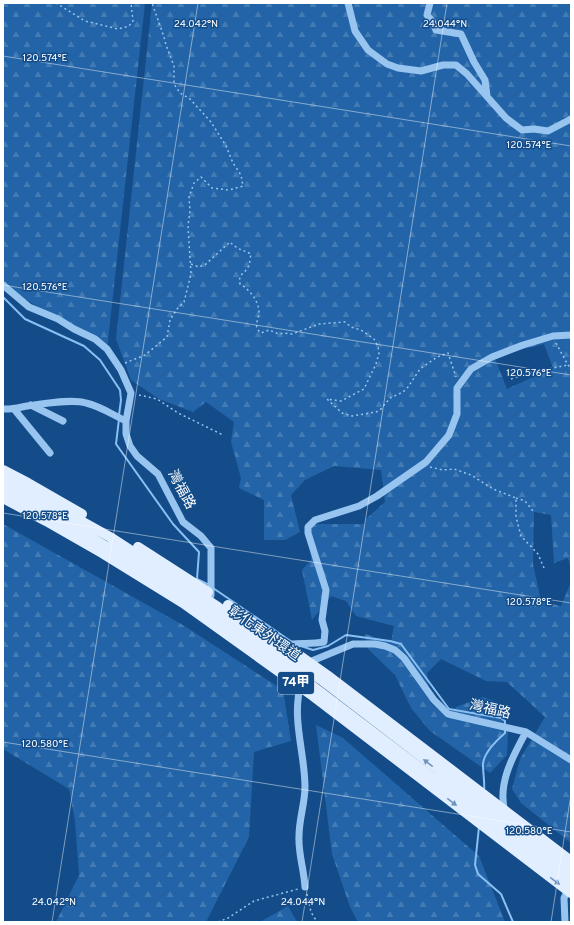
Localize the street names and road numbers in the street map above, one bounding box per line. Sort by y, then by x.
street label: 灣福路 [164,467,198,513]
street label: 彰化東外環道 [225,602,304,665]
road number: 74甲 [278,672,314,694]
street label: 灣福路 [468,697,512,723]

